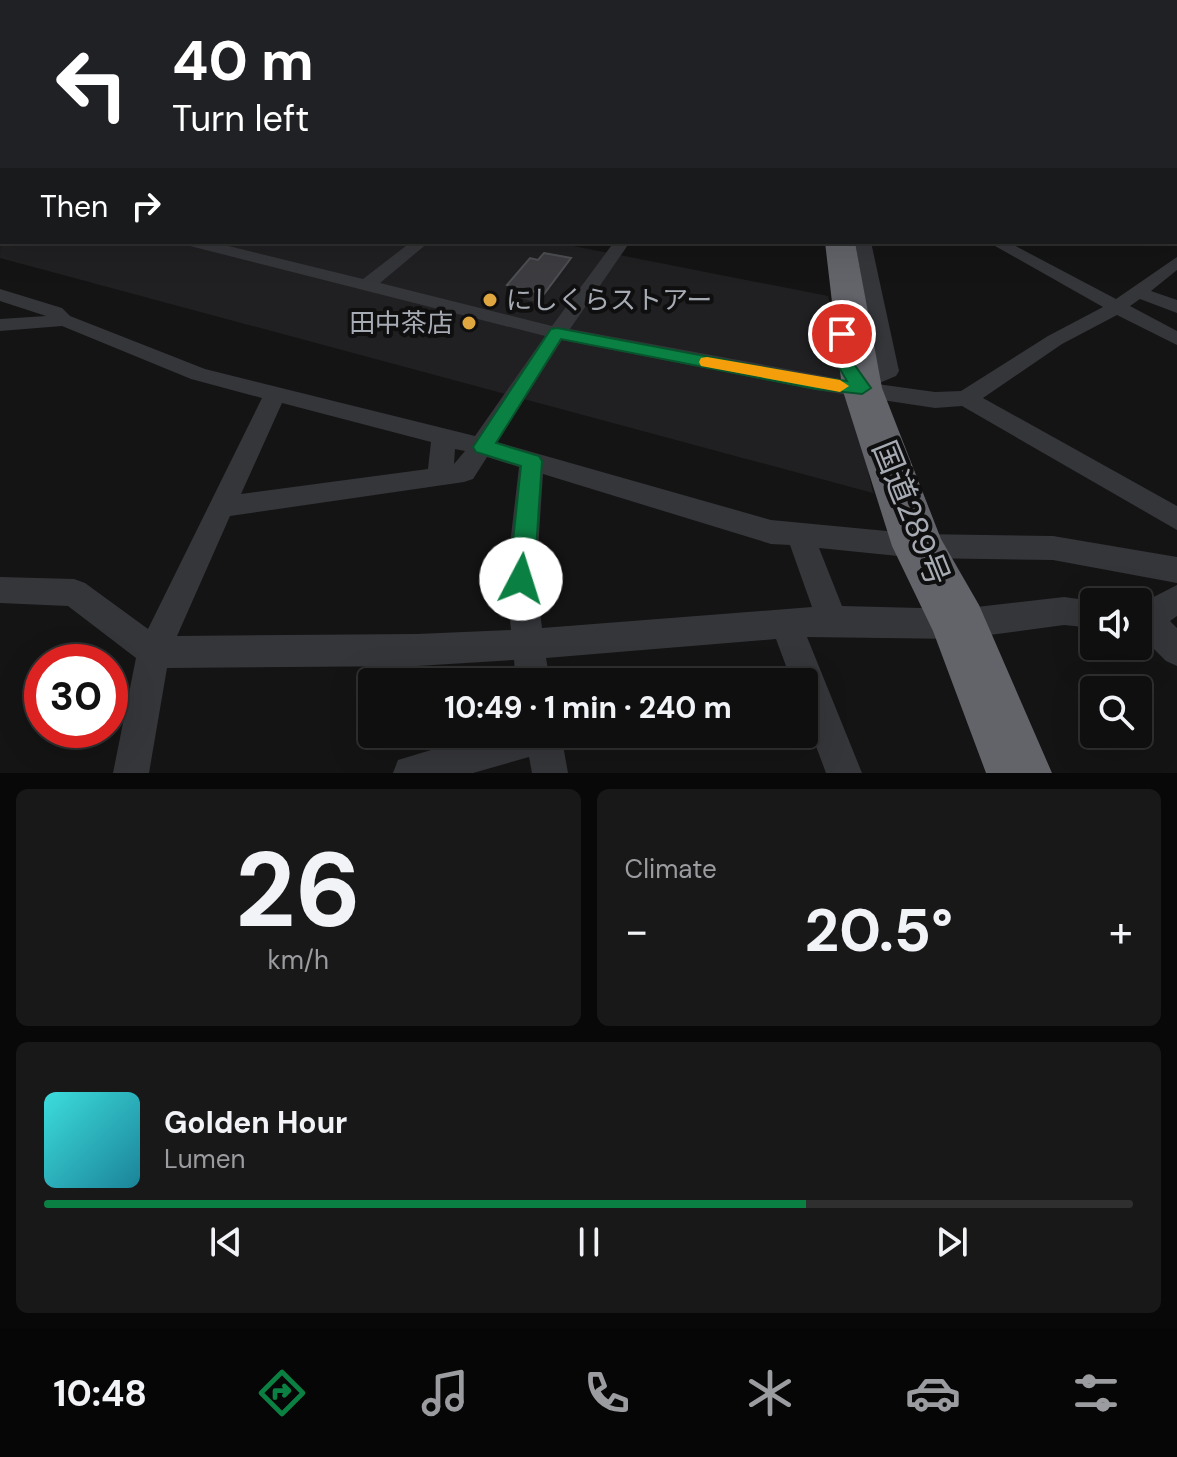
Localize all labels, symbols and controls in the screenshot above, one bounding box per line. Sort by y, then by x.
text: 40 m [172,24,314,97]
icon: left [40,32,144,136]
text: Turn left [172,95,309,142]
icon: right [124,184,168,228]
text: Then [40,187,108,226]
place label: にしくらストアー [506,283,712,317]
marker: にしくらストアー [481,291,499,309]
pin [808,300,876,368]
place label: 田中茶店 [349,306,453,340]
icon: arrive [820,312,864,356]
marker: 田中茶店 [460,314,478,332]
street label: 国道289号 [863,434,959,592]
position arrow [479,537,563,621]
map controls [1080,588,1152,748]
button: sound [1080,588,1152,660]
speed limit sign: 30 [24,644,128,748]
button: search [1080,676,1152,748]
text: 10:49 · 1 min · 240 m [444,688,732,727]
text: 26 [235,823,361,958]
text: Climate [625,852,717,886]
text: 20.5° [805,891,953,970]
text: − [625,902,649,960]
text: + [1109,902,1133,960]
text: km/h [268,943,329,977]
text: Golden Hour [164,1103,347,1142]
text: Lumen [164,1142,245,1176]
icon: previous [204,1220,248,1264]
icon: pause [567,1220,611,1264]
icon: next [930,1220,974,1264]
icon: directions [254,1365,310,1421]
icon: music [417,1365,473,1421]
icon: phone [579,1365,635,1421]
icon: climate [742,1365,798,1421]
icon: car [905,1365,961,1421]
icon: filters [1068,1365,1124,1421]
text: 10:48 [53,1370,147,1417]

